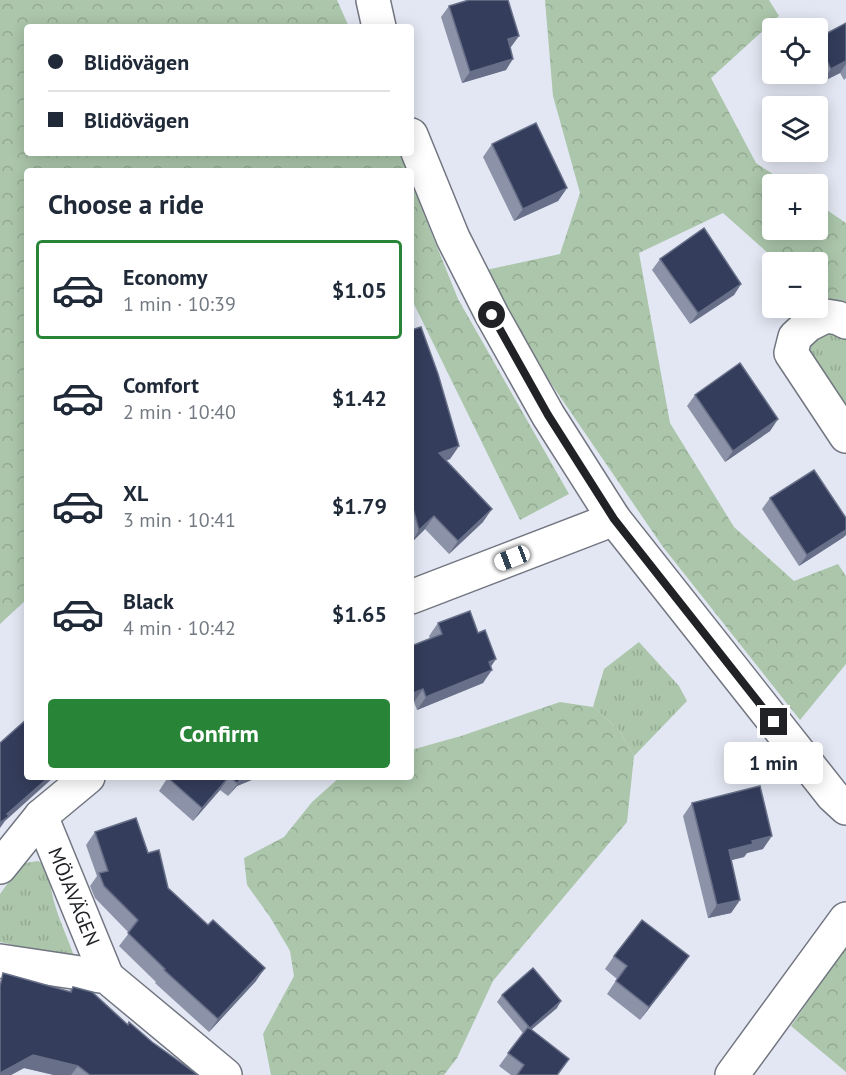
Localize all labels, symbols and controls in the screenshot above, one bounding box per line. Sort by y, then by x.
map controls [762,18,828,318]
button: locate [762,18,828,84]
text: Blidövägen [84,48,189,76]
button: layers [762,96,828,162]
text: Blidövägen [84,106,189,134]
button: + [762,174,828,240]
text: Choose a ride [48,187,204,221]
button: − [762,252,828,318]
icon: car [51,263,105,317]
text: Economy [123,263,207,291]
text: $1.05 [332,276,387,304]
text: 1 min · 10:39 [123,291,236,317]
route start [478,301,505,328]
icon: car [51,371,105,425]
text: Comfort [123,371,199,399]
text: $1.42 [332,384,387,412]
text: 2 min · 10:40 [123,399,236,425]
icon: car [51,479,105,533]
text: XL [123,479,148,507]
text: $1.79 [332,492,387,520]
text: 3 min · 10:41 [123,507,236,533]
car [492,543,532,573]
icon: car [51,587,105,641]
text: Black [123,587,174,615]
text: $1.65 [332,600,387,628]
text: 4 min · 10:42 [123,615,236,641]
button: Confirm [48,699,390,768]
route end [760,708,787,735]
callout: 1 min [724,743,824,785]
text: 1 min [749,750,798,776]
street label: MÖJAVÄGEN [42,843,106,950]

